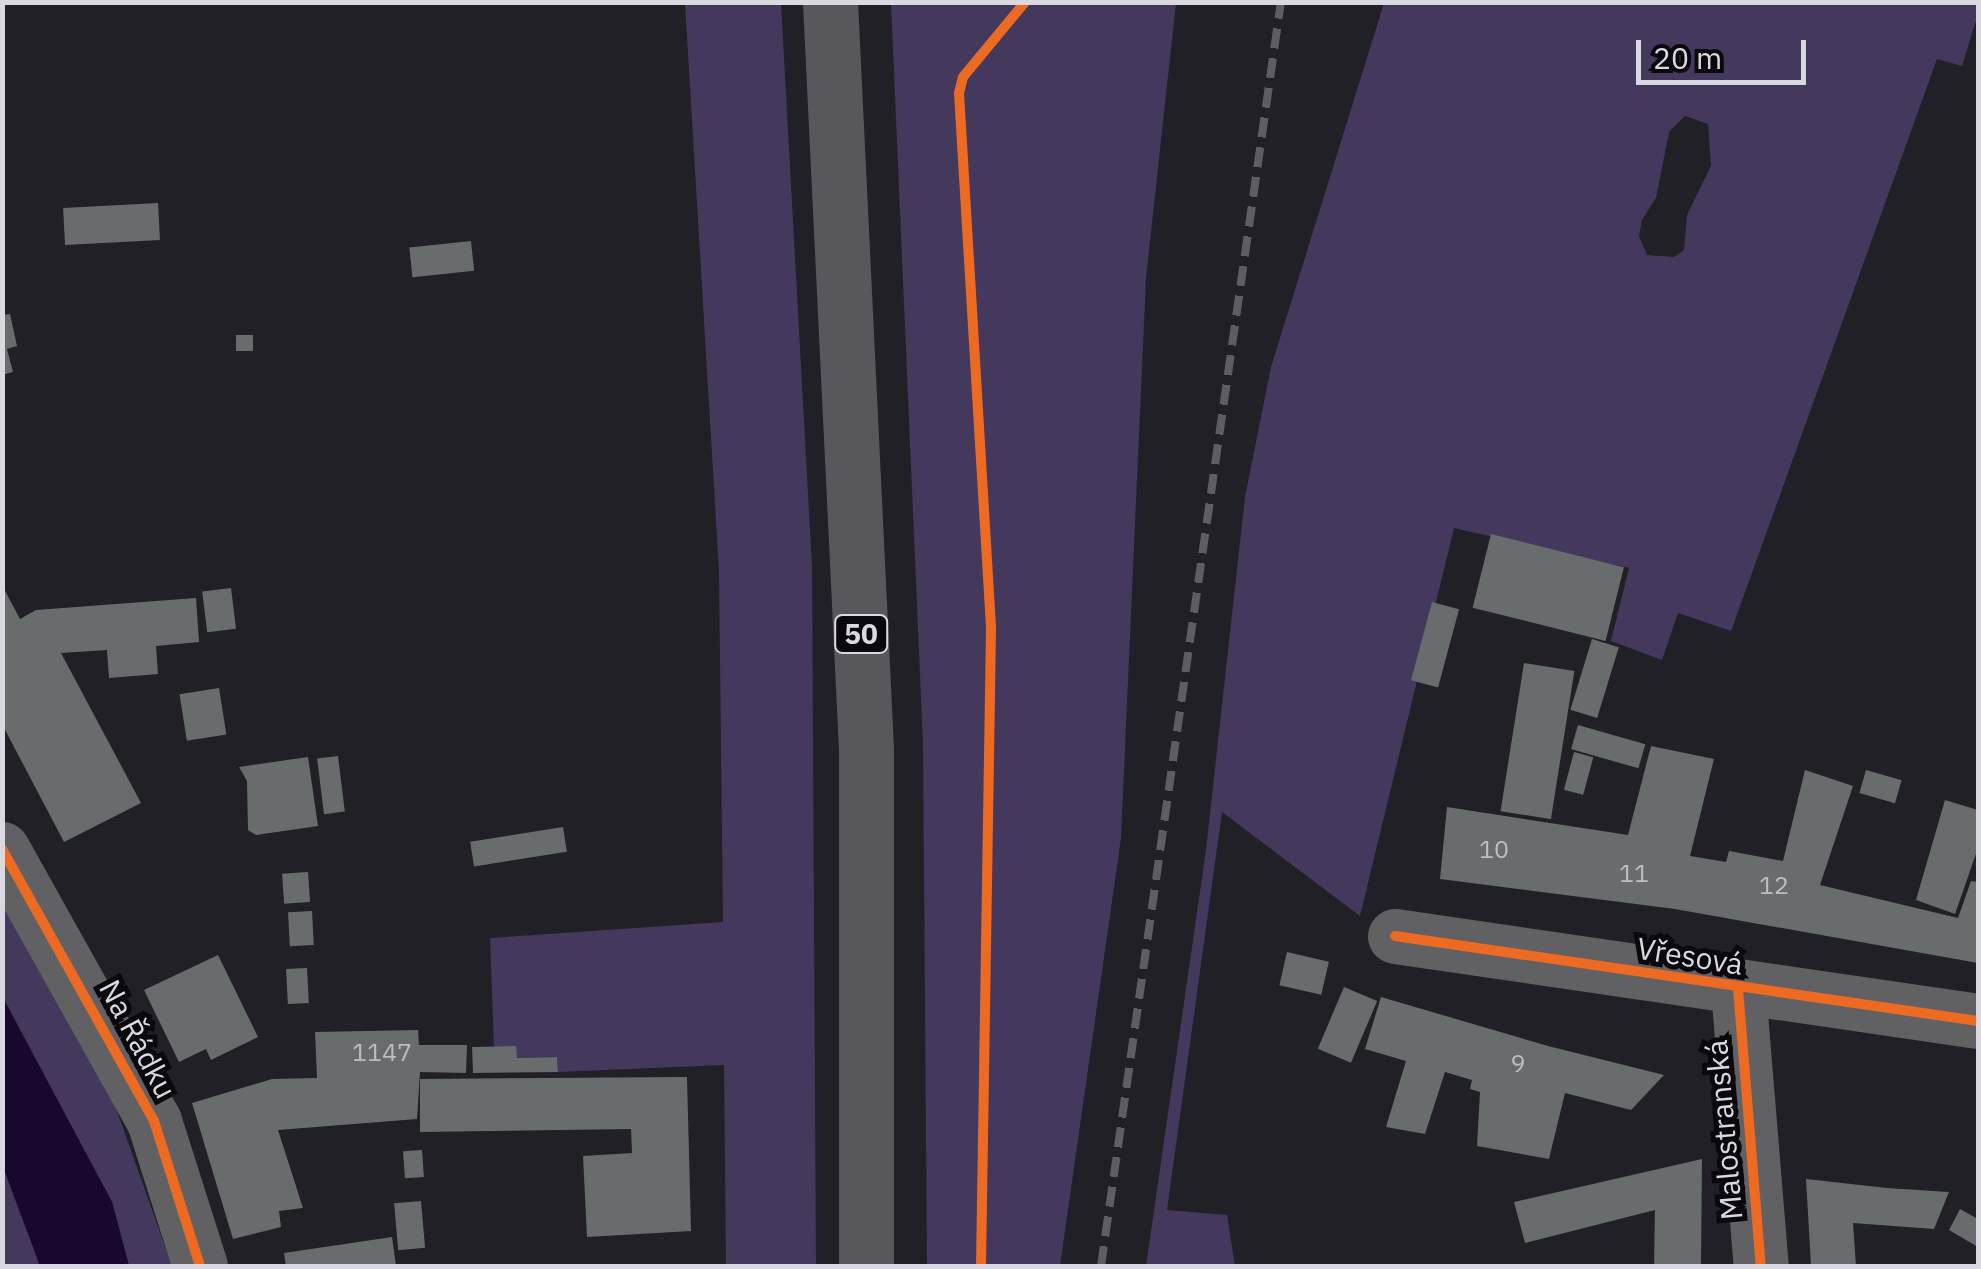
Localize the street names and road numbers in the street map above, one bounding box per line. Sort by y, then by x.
road number: 50 [834,611,888,657]
street label: Vřesová [1634,930,1746,982]
street label: Na Řádku [92,974,184,1104]
street label: Malostranská [1698,1039,1750,1221]

